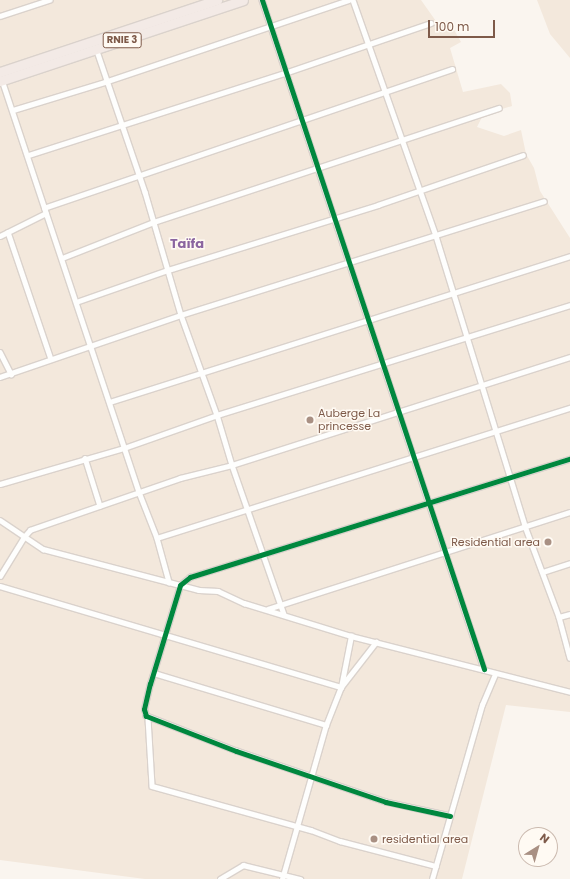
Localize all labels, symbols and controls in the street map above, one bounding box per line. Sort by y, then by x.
scale bar [430,12,497,38]
text: 100 m [435,18,469,35]
road number: RNIE 3 [102,32,142,48]
district label: Taïfa [170,236,204,252]
place label: Auberge La princesse [318,407,380,433]
marker: Auberge La princesse [305,415,315,425]
place label: Residential area [451,535,540,549]
marker: Residential area [543,537,553,547]
north arrow [518,827,558,867]
text: N [536,829,553,847]
place label: residential area [382,832,468,846]
marker: residential area [369,834,379,844]

